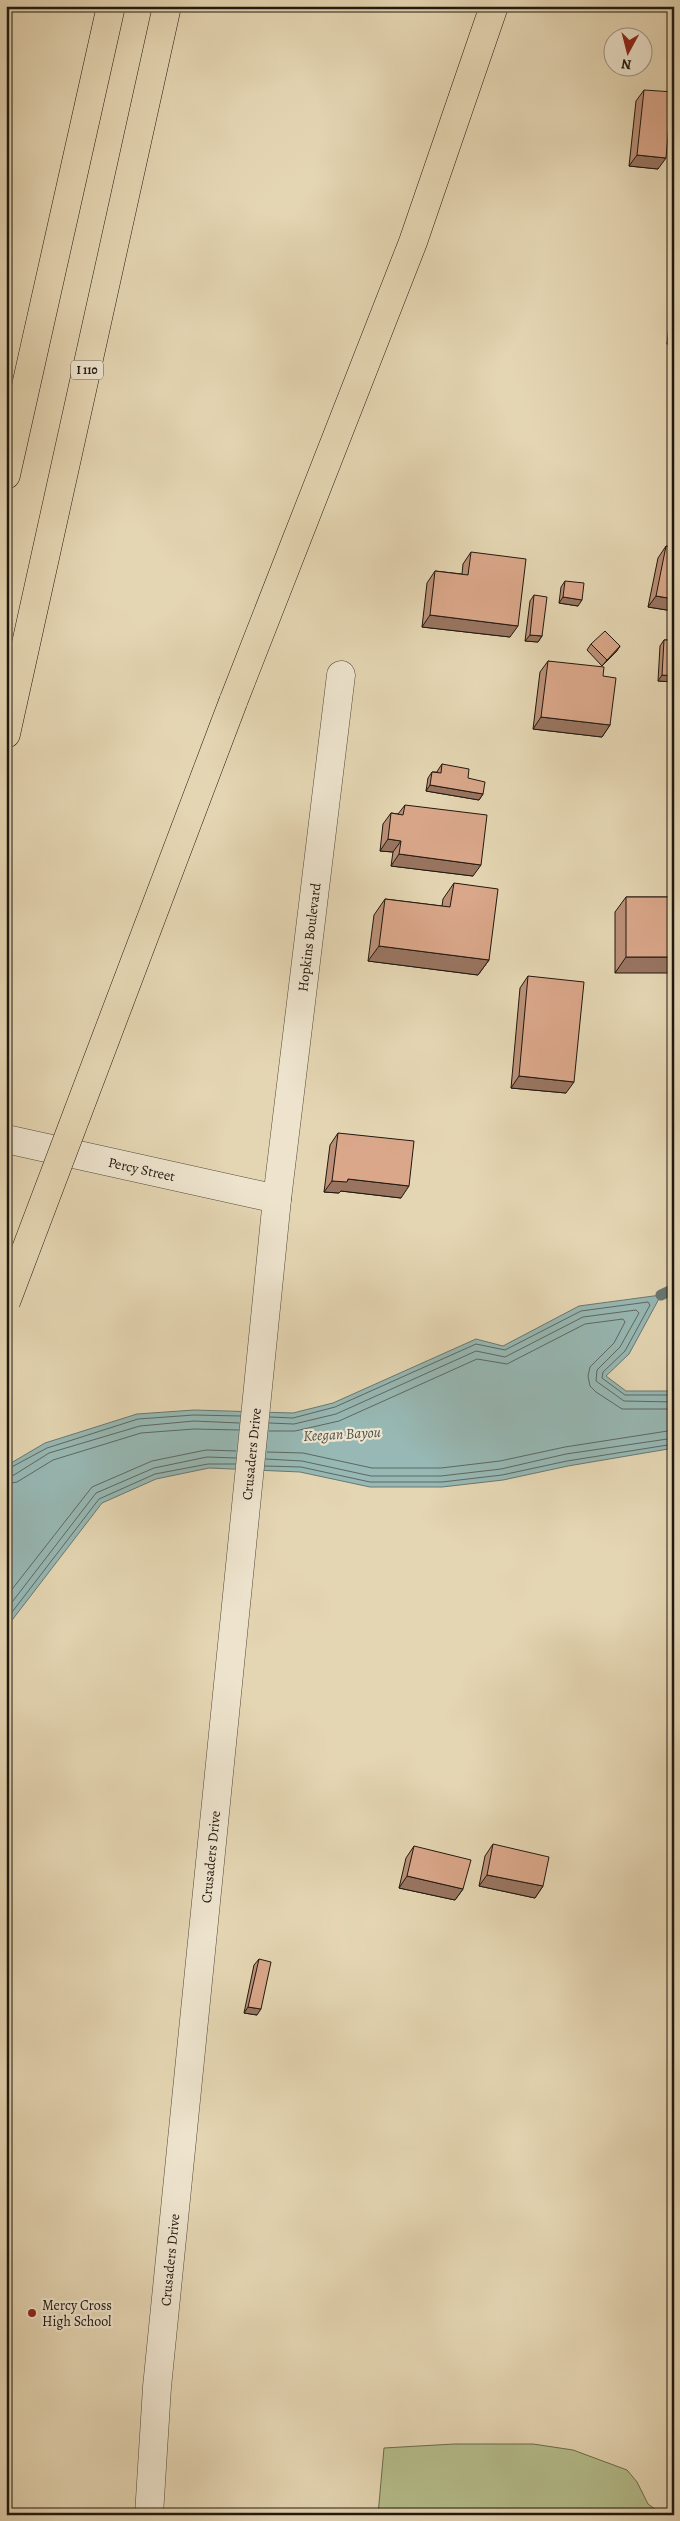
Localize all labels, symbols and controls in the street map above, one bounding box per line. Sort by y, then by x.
north arrow [602,28,652,78]
text: N [620,54,633,74]
road number: I 110 [71,360,103,380]
street label: Hopkins Boulevard [293,881,325,993]
street label: Percy Street [106,1152,177,1186]
street label: Crusaders Drive [237,1407,265,1501]
water label: Keegan Bayou [303,1422,381,1446]
street label: Crusaders Drive [196,1810,225,1904]
street label: Crusaders Drive [156,2213,184,2307]
place label: Mercy Cross High School [42,2296,112,2331]
marker: Mercy Cross High School [26,2307,38,2319]

